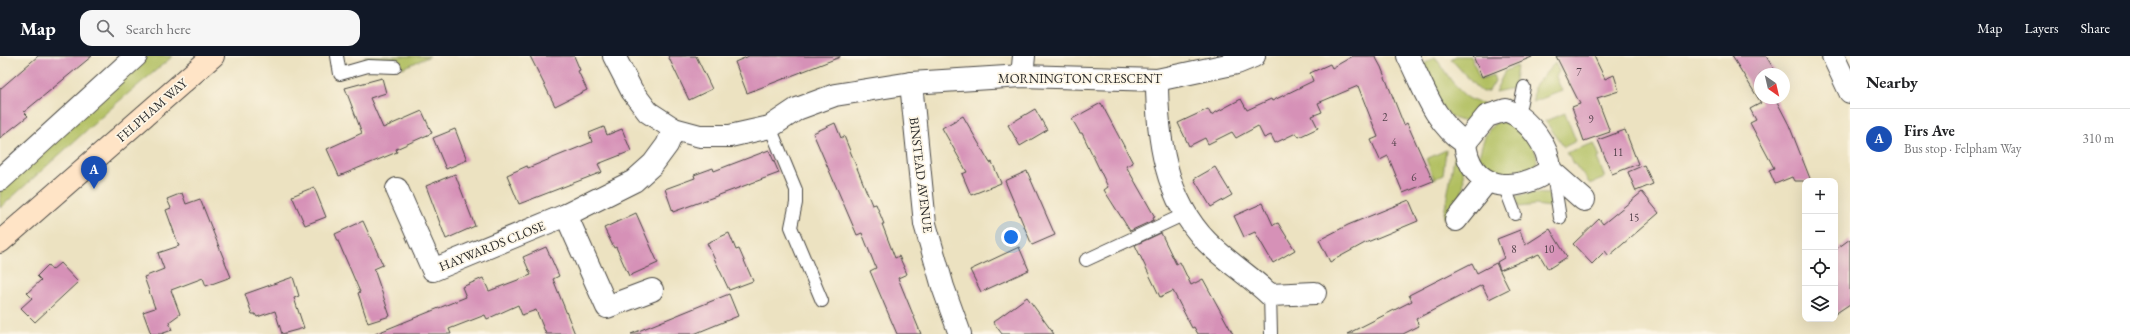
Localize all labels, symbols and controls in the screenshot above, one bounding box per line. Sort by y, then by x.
search box [80,10,360,46]
text: Map [20,16,56,41]
icon: search [94,17,116,39]
text: Search here [126,19,191,38]
text: Map [1977,19,2002,37]
text: Layers [2024,19,2059,37]
text: Share [2081,19,2110,37]
house number: 7 [1576,65,1582,79]
north arrow [1754,68,1790,104]
street label: MORNINGTON CRESCENT [998,70,1162,87]
text: Nearby [1866,71,1918,93]
street label: FELPHAM WAY [113,74,192,145]
house number: 2 [1382,110,1388,124]
house number: 9 [1588,112,1594,126]
street label: BINSTEAD AVENUE [905,116,937,234]
text: Firs Ave [1904,121,1955,140]
text: A [1874,130,1884,147]
text: 310 m [2083,130,2114,147]
house number: 4 [1391,135,1397,149]
text: Bus stop · Felpham Way [1904,140,2022,157]
house number: 11 [1613,145,1623,159]
pin: A [81,156,107,189]
house number: 6 [1411,170,1417,184]
map controls [1802,178,1838,322]
button: + [1802,178,1838,214]
house number: 15 [1629,210,1639,224]
button: − [1802,214,1838,250]
street label: HAYWARDS CLOSE [436,217,548,275]
your location [1001,227,1021,247]
house number: 8 [1511,242,1517,256]
house number: 10 [1544,242,1554,256]
button: locate [1802,250,1838,286]
button: layers [1802,286,1838,322]

